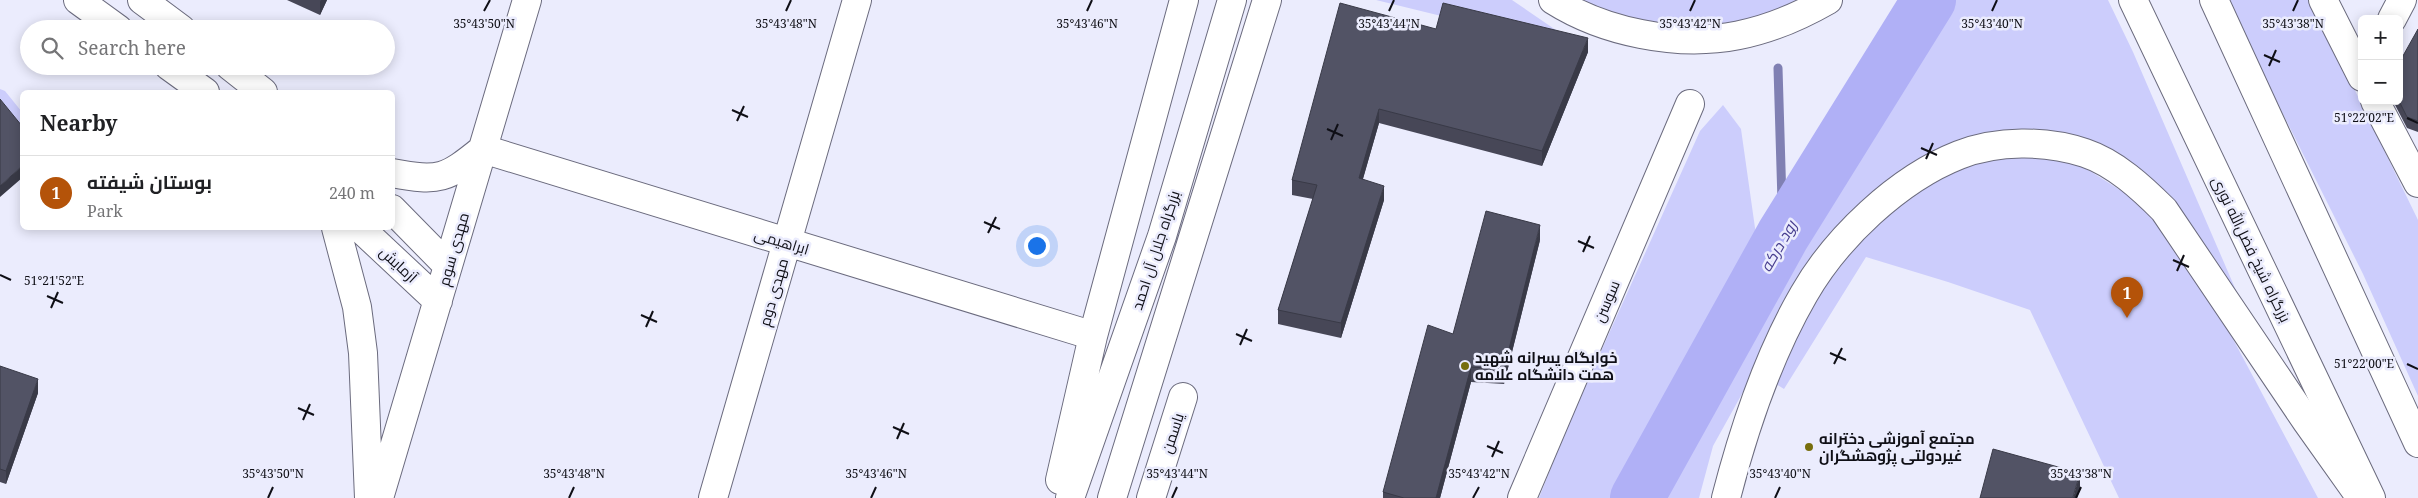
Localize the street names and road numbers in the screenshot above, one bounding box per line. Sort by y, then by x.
street label: بزرگراه شیخ فضل‌الله نوری [2206,173,2296,326]
street label: بزرگراه جلال آل احمد [1126,188,1184,312]
street label: مهدی سوم [433,210,474,288]
street label: ابراهیمی [752,223,812,260]
street label: آزمایش [375,241,422,287]
street label: مهدی دوم [754,256,793,329]
street label: سوسن [1588,277,1625,325]
street label: یاسمن [1156,410,1189,456]

